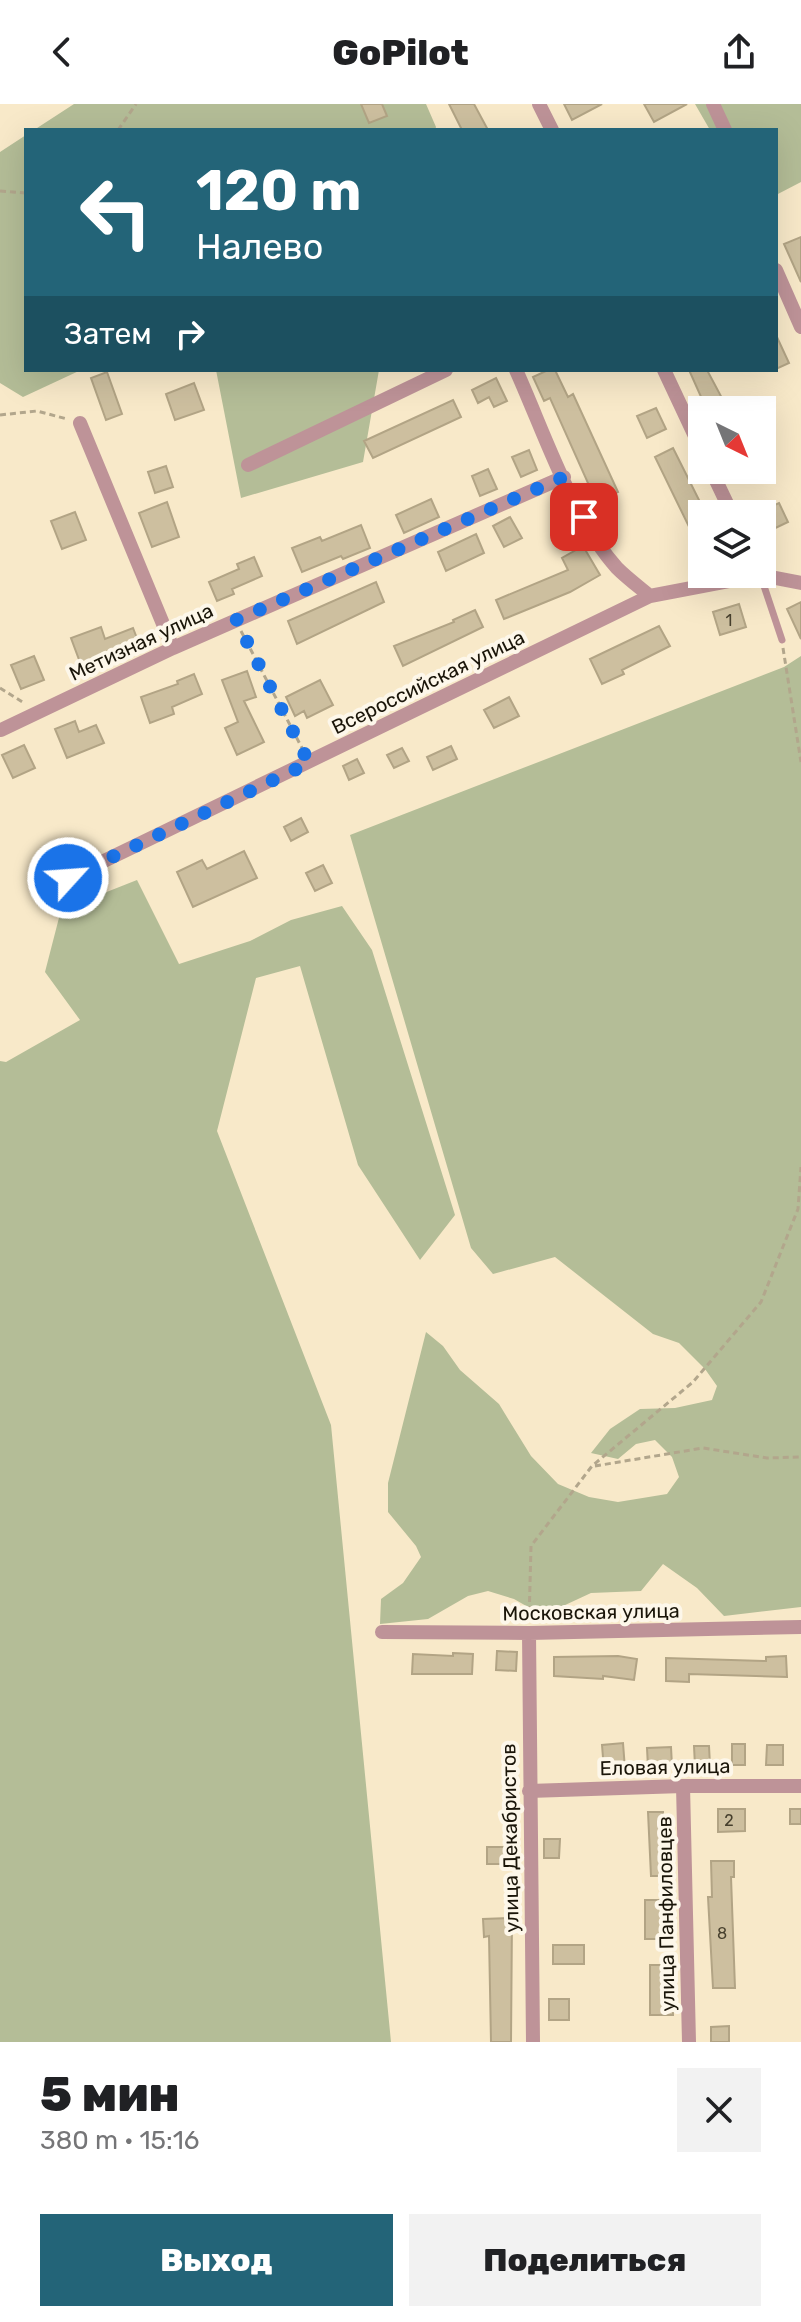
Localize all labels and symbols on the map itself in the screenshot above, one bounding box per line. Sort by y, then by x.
north arrow [688,396,776,484]
pin [550,483,618,551]
street label: Метизная улица [65,598,217,686]
house number: 1 [726,611,732,630]
street label: Всероссийская улица [328,625,528,739]
position arrow [26,836,110,920]
street label: Московская улица [502,1598,680,1626]
street label: улица Декабристов [496,1743,524,1933]
street label: Еловая улица [599,1754,731,1780]
house number: 2 [724,1811,734,1830]
street label: улица Панфиловцев [652,1816,680,2012]
house number: 8 [717,1924,727,1943]

